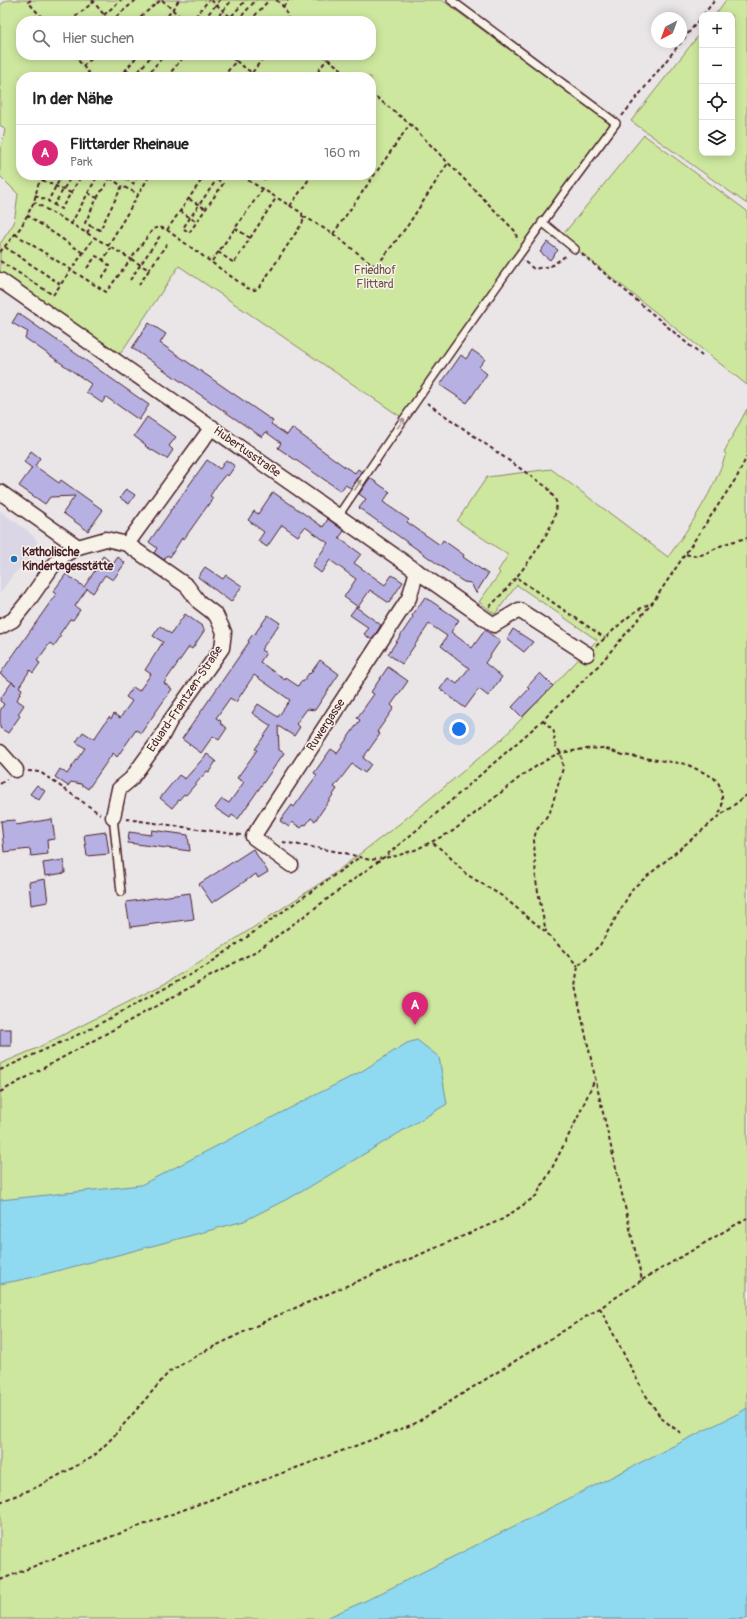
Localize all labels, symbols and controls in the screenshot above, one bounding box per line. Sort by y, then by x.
north arrow [651,12,687,48]
map controls [699,12,735,156]
button: + [699,12,735,48]
search box [16,16,376,60]
icon: search [30,27,52,49]
text: Hier suchen [62,29,134,48]
button: − [699,48,735,84]
button: locate [699,84,735,120]
text: In der Nähe [32,88,113,109]
button: layers [699,120,735,156]
text: Flittarder Rheinaue [70,135,189,154]
text: A [41,145,49,161]
text: 160 m [324,145,360,161]
text: Park [70,154,93,170]
park label: Friedhof Flittard [354,263,396,292]
one-way arrow [397,418,405,429]
street label: Hubertusstraße [211,423,284,481]
one-way arrow [355,479,363,491]
place label: Katholische Kindertagesstätte [22,545,115,574]
marker: Katholische Kindertagesstätte [9,554,19,564]
street label: Eduard-Frantzen-Straße [144,643,226,755]
street label: Ruwergasse [303,696,349,754]
your location [449,719,469,739]
pin: A [402,992,428,1025]

